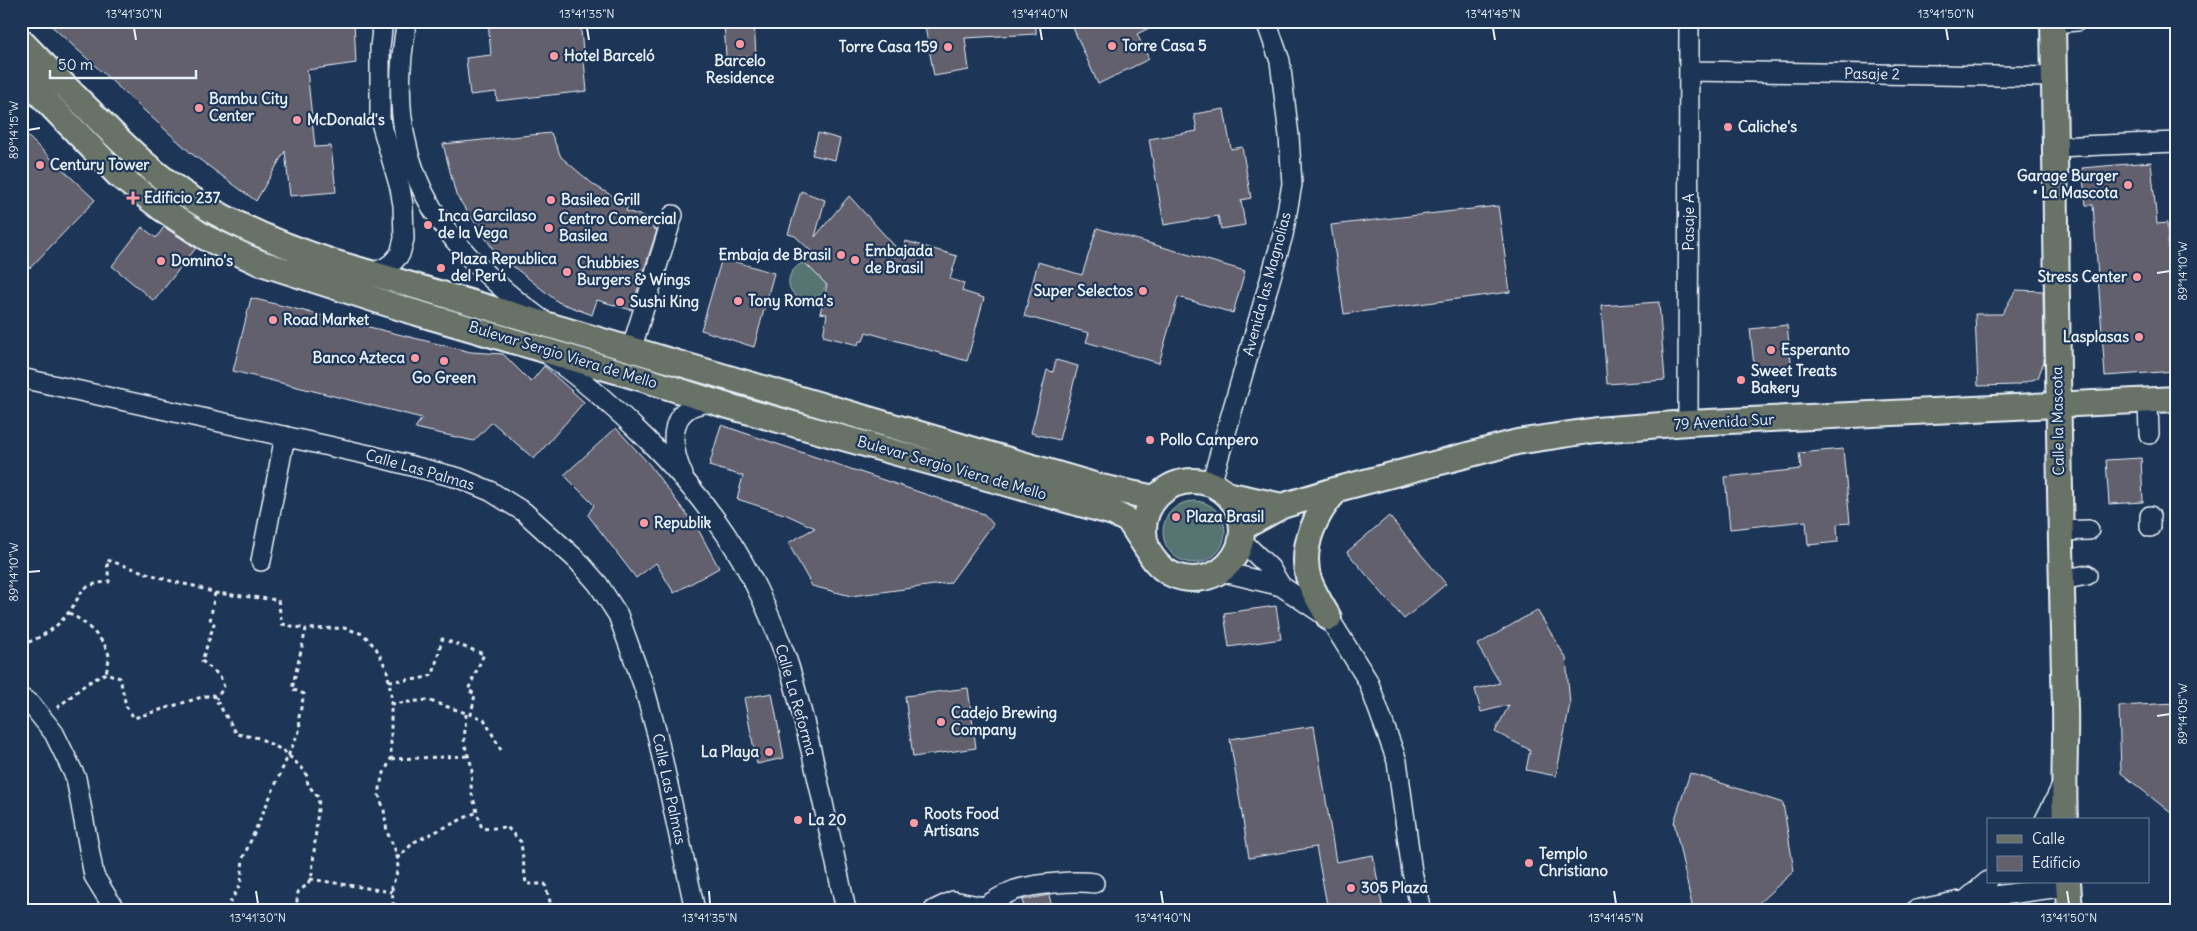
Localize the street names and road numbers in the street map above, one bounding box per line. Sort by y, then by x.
street label: Pasaje 2 [1844,64,1900,83]
street label: Pasaje A [1679,193,1698,251]
street label: Avenida las Magnolias [1238,210,1295,358]
street label: Bulevar Sergio Viera de Mello [467,317,660,392]
street label: Calle la Mascota [2047,366,2068,476]
street label: 79 Avenida Sur [1673,409,1775,434]
street label: Bulevar Sergio Viera de Mello [855,431,1049,504]
street label: Calle Las Palmas [363,445,477,494]
street label: Calle La Reforma [771,642,822,758]
street label: Calle Las Palmas [648,732,691,846]

